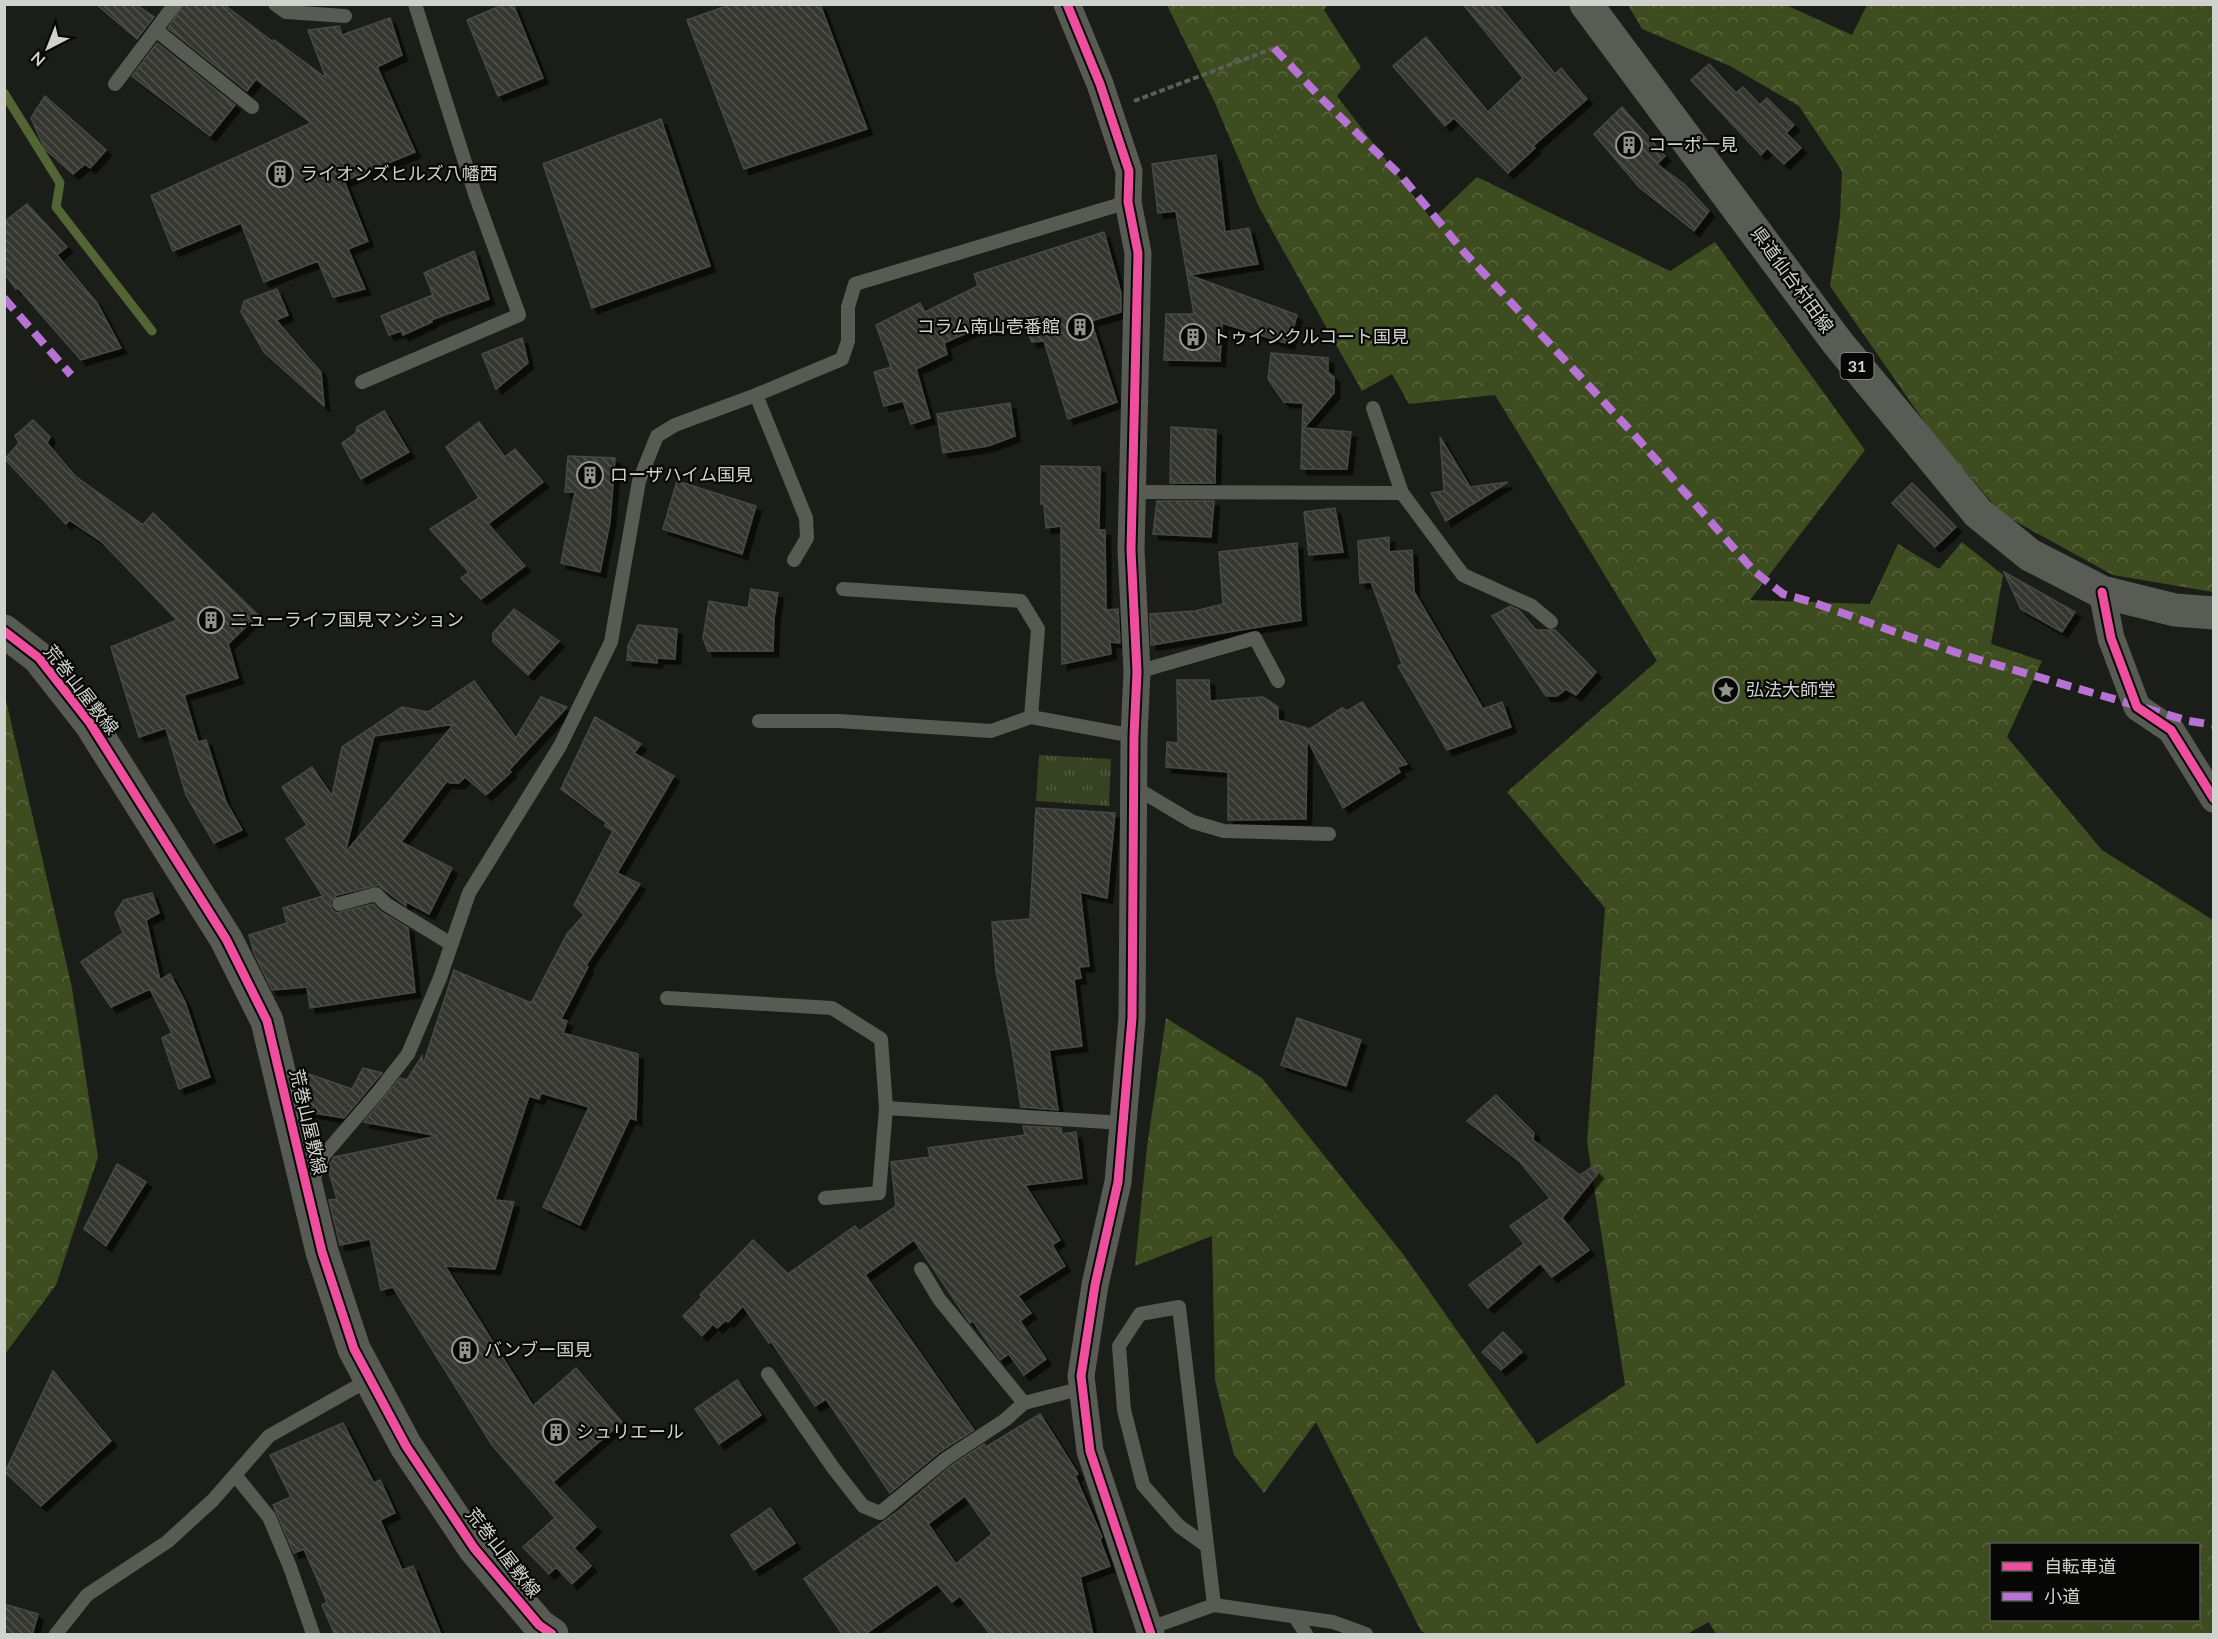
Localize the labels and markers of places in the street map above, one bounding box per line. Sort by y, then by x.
building icon: コーポ一見 [1614,130,1644,160]
place label: コーポ一見 [1648,133,1738,155]
building icon: ライオンズヒルズ八幡西 [265,159,295,189]
place label: ライオンズヒルズ八幡西 [300,162,498,184]
building icon: コラム南山壱番館 [1065,312,1095,342]
place label: コラム南山壱番館 [917,315,1060,337]
building icon: トゥインクルコート国見 [1178,322,1208,352]
place label: トゥインクルコート国見 [1212,325,1409,347]
building icon: ローザハイム国見 [575,460,605,490]
place label: ローザハイム国見 [610,463,753,485]
building icon: ニューライフ国見マンション [196,605,226,635]
place label: ニューライフ国見マンション [230,608,464,630]
place icon: 弘法大師堂 [1711,675,1741,705]
place label: 弘法大師堂 [1746,678,1836,700]
building icon: バンブー国見 [450,1335,480,1365]
place label: バンブー国見 [484,1338,592,1360]
building icon: シュリエール [541,1417,571,1447]
place label: シュリエール [576,1420,684,1442]

